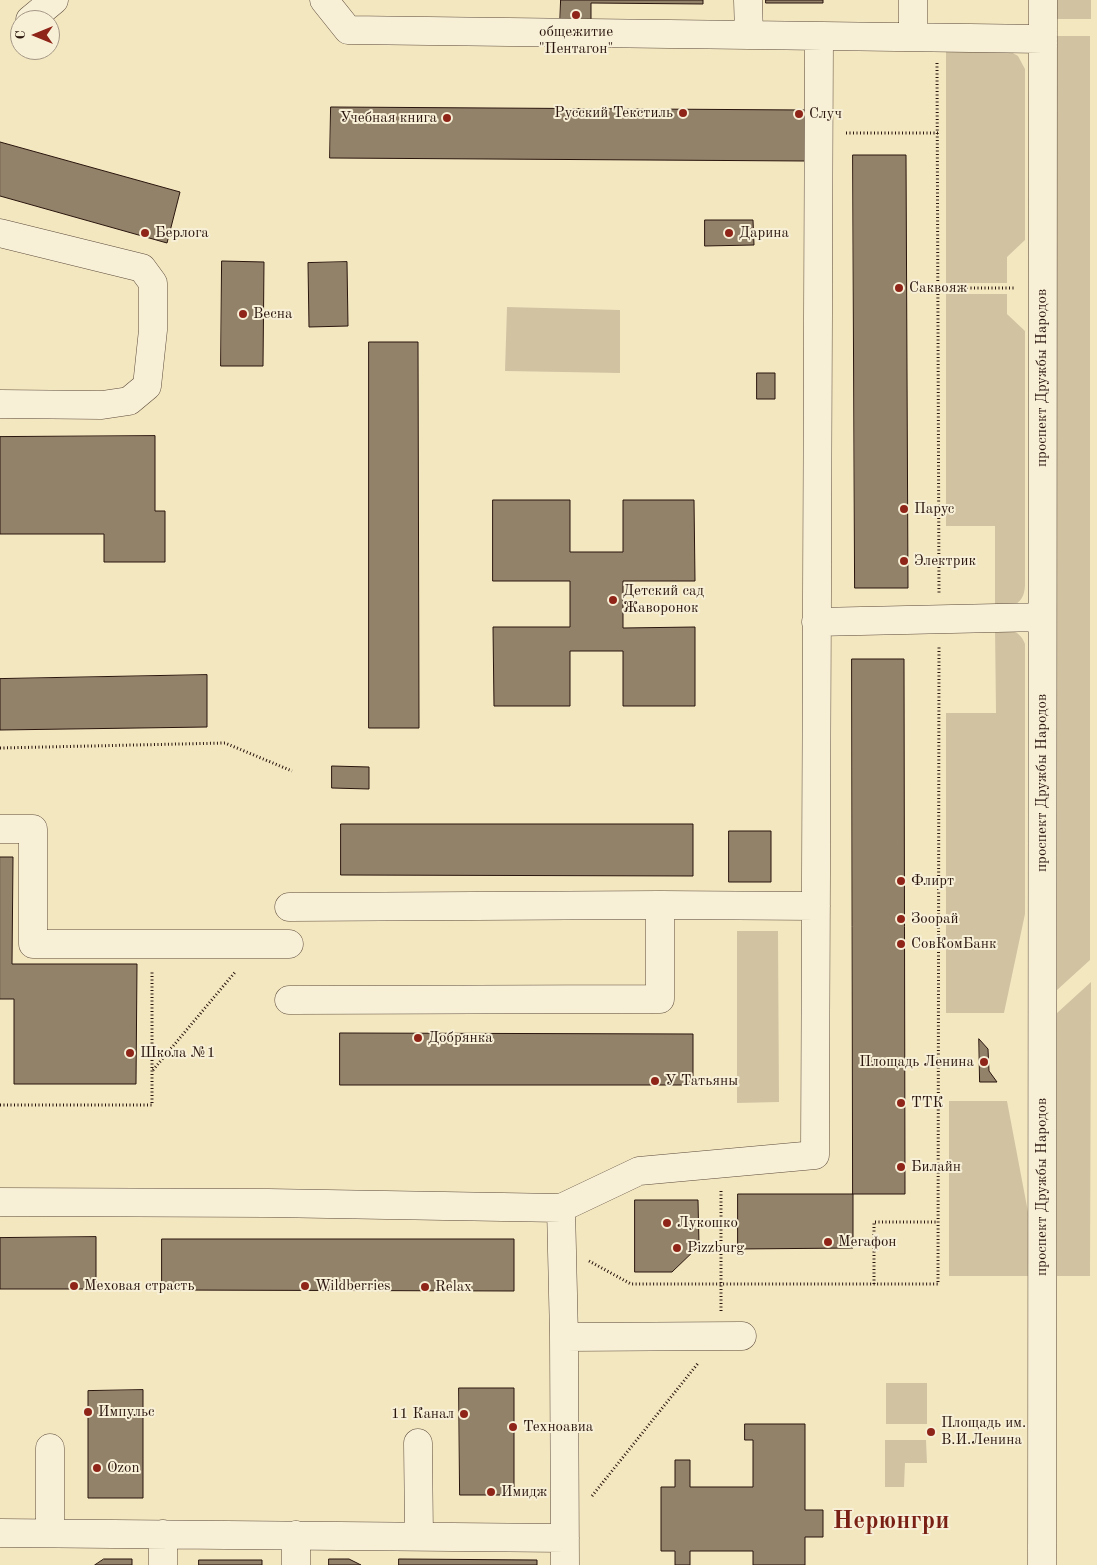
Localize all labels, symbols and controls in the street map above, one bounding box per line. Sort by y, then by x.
marker: общежитие "Пентагон" [570,9,582,21]
north arrow [10,10,60,60]
place label: общежитие "Пентагон" [539,23,613,58]
text: С [14,30,28,40]
place label: Русский Текстиль [554,104,673,122]
place label: Случ [809,105,842,123]
marker: Русский Текстиль [677,107,689,119]
marker: Случ [793,108,805,120]
place label: Учебная книга [340,109,437,127]
marker: Учебная книга [441,112,453,124]
place label: Берлога [155,224,209,242]
place label: Дарина [739,224,789,242]
marker: Берлога [139,227,151,239]
marker: Дарина [723,227,735,239]
place label: Саквояж [909,279,967,297]
marker: Саквояж [893,282,905,294]
street label: проспект Дружбы Народов [1033,289,1051,467]
place label: Весна [253,305,292,323]
marker: Весна [237,308,249,320]
place label: Парус [914,500,954,518]
marker: Парус [898,503,910,515]
place label: Электрик [914,552,976,570]
marker: Электрик [898,555,910,567]
place label: Детский сад Жаворонок [623,582,704,617]
marker: Детский сад Жаворонок [607,594,619,606]
street label: проспект Дружбы Народов [1033,694,1051,872]
place label: Флирт [911,872,954,890]
marker: Флирт [895,875,907,887]
place label: Зоорай [911,910,958,928]
marker: Зоорай [895,913,907,925]
place label: СовКомБанк [911,935,996,953]
marker: СовКомБанк [895,938,907,950]
place label: Добрянка [428,1029,493,1047]
marker: Добрянка [412,1032,424,1044]
place label: Школа №1 [140,1044,215,1062]
marker: Школа №1 [124,1047,136,1059]
place label: Площадь Ленина [859,1053,974,1071]
marker: Площадь Ленина [978,1056,990,1068]
place label: У Татьяны [665,1072,738,1090]
marker: У Татьяны [649,1075,661,1087]
place label: ТТК [911,1094,943,1112]
marker: ТТК [895,1097,907,1109]
street label: проспект Дружбы Народов [1033,1098,1051,1276]
place label: Билайн [911,1158,961,1176]
marker: Билайн [895,1161,907,1173]
place label: Лукошко [677,1214,738,1232]
marker: Лукошко [661,1217,673,1229]
place label: Мегафон [838,1233,897,1251]
marker: Мегафон [822,1236,834,1248]
place label: Pizzburg [687,1239,744,1257]
marker: Pizzburg [671,1242,683,1254]
place label: Меховая страсть [84,1277,194,1295]
place label: Wildberries [315,1277,391,1295]
place label: Relax [435,1278,472,1296]
marker: Меховая страсть [68,1280,80,1292]
marker: Wildberries [299,1280,311,1292]
marker: Relax [419,1281,431,1293]
place label: Импульс [98,1403,155,1421]
place label: 11 Канал [391,1405,454,1423]
marker: Импульс [82,1406,94,1418]
marker: 11 Канал [458,1408,470,1420]
place label: Площадь им. В.И.Ленина [941,1414,1026,1449]
place label: Техноавиа [523,1418,593,1436]
marker: Техноавиа [507,1421,519,1433]
marker: Площадь им. В.И.Ленина [925,1426,937,1438]
place label: Ozon [107,1459,140,1477]
marker: Ozon [91,1462,103,1474]
place label: Имидж [501,1483,547,1501]
marker: Имидж [485,1486,497,1498]
district label: Нерюнгри [833,1506,949,1536]

